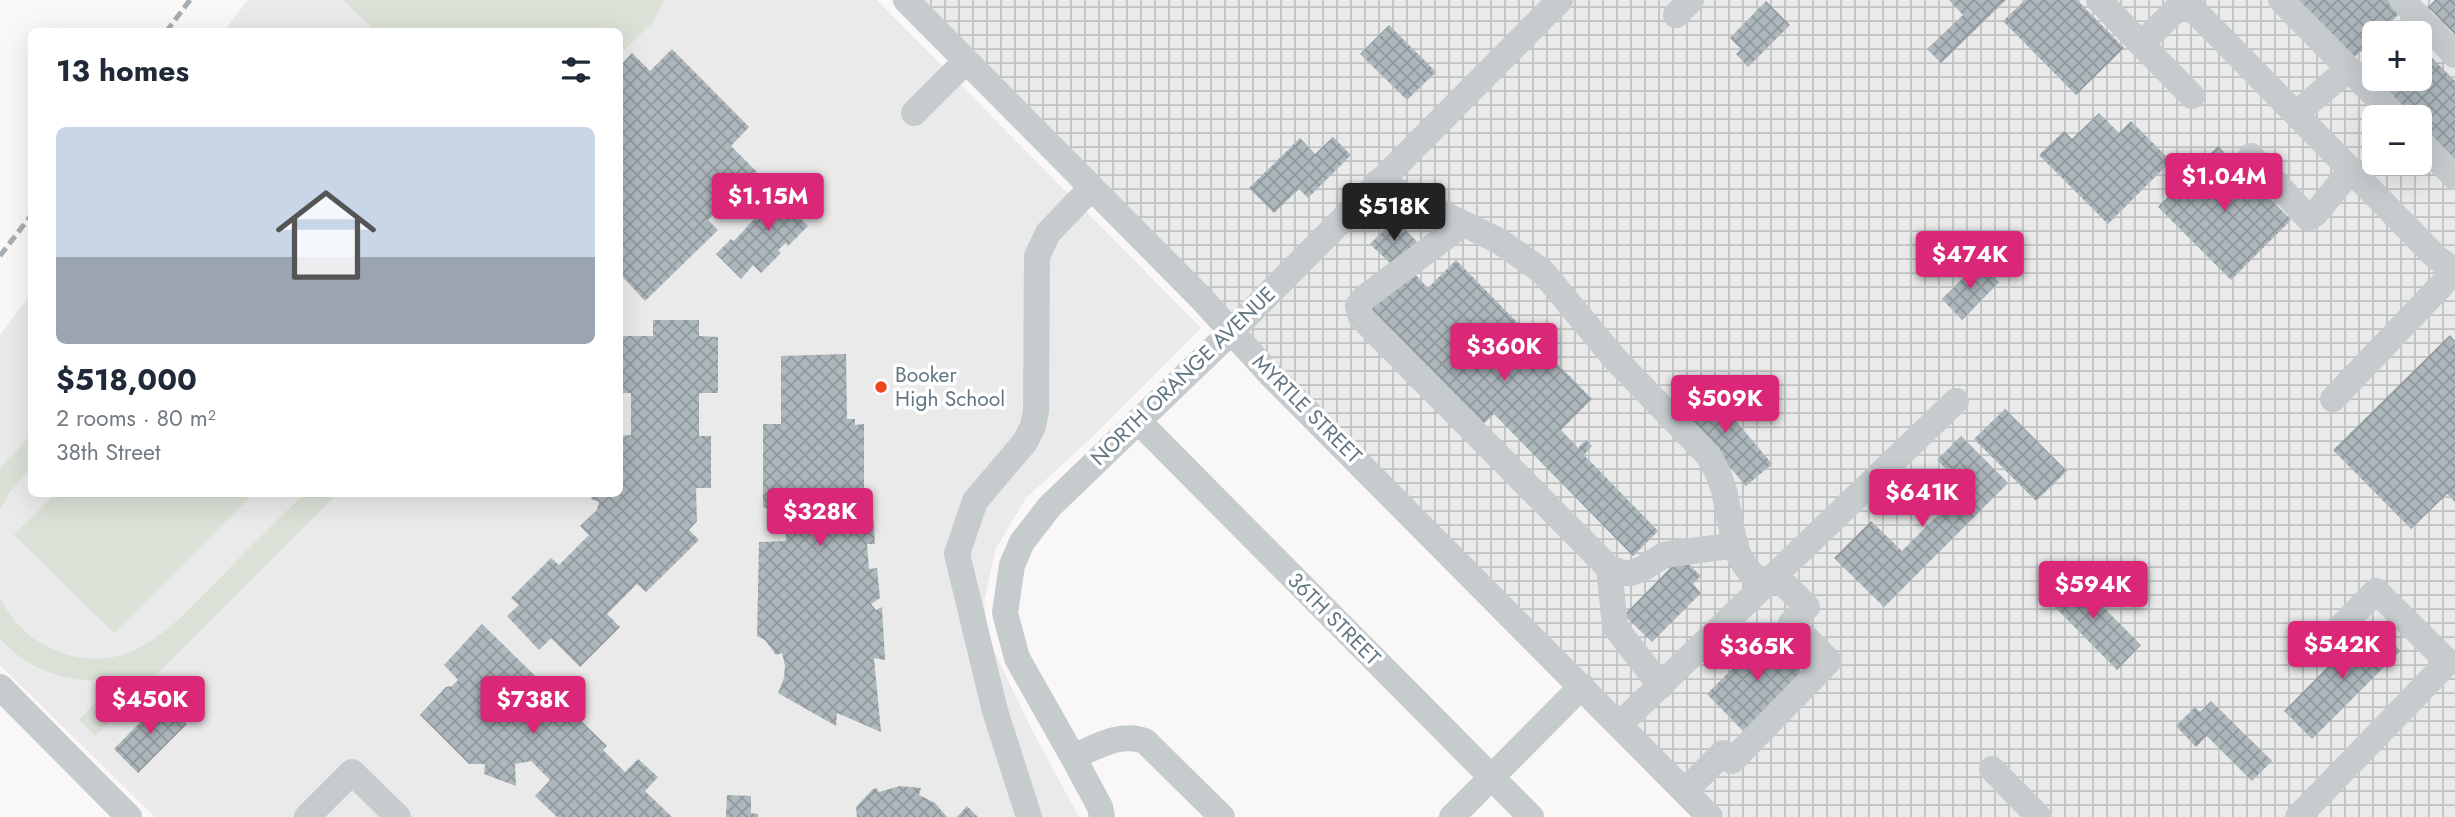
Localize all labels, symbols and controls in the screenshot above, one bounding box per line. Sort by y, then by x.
map controls [2362,21,2432,175]
button: + [2362,21,2432,91]
text: 13 homes [56,49,189,92]
icon: filters [557,51,595,89]
button: − [2362,105,2432,175]
pin: $1.04M [2167,154,2281,213]
text: $1.04M [2181,159,2267,193]
icon: home [263,172,389,298]
pin: $1.15M [711,174,825,233]
text: $1.15M [728,179,808,213]
pin: $518K [1345,184,1443,243]
text: $518K [1358,189,1430,223]
pin: $474K [1921,232,2019,291]
text: $474K [1932,237,2008,271]
street label: NORTH ORANGE AVENUE [1084,280,1282,472]
pin: $360K [1455,324,1553,383]
text: $360K [1466,329,1542,363]
street label: MYRTLE STREET [1246,348,1369,471]
text: $518,000 [56,358,197,401]
place label: Booker High School [895,360,1005,414]
pin: $509K [1676,376,1774,435]
marker: Booker High School [873,379,889,395]
text: $509K [1687,381,1763,415]
text: 2 rooms · 80 m² [56,401,216,435]
text: 38th Street [56,435,161,469]
pin: $641K [1873,470,1971,529]
text: $641K [1885,475,1959,509]
pin: $328K [771,489,869,548]
text: $328K [783,494,857,528]
pin: $594K [2044,562,2142,621]
street label: 36TH STREET [1281,566,1387,672]
text: $594K [2055,567,2131,601]
pin: $542K [2293,622,2391,681]
pin: $365K [1708,624,1806,683]
text: $542K [2304,627,2380,661]
text: $365K [1720,629,1794,663]
pin: $450K [101,676,199,736]
pin: $738K [484,676,582,736]
text: $450K [112,682,188,716]
text: $738K [497,682,569,716]

